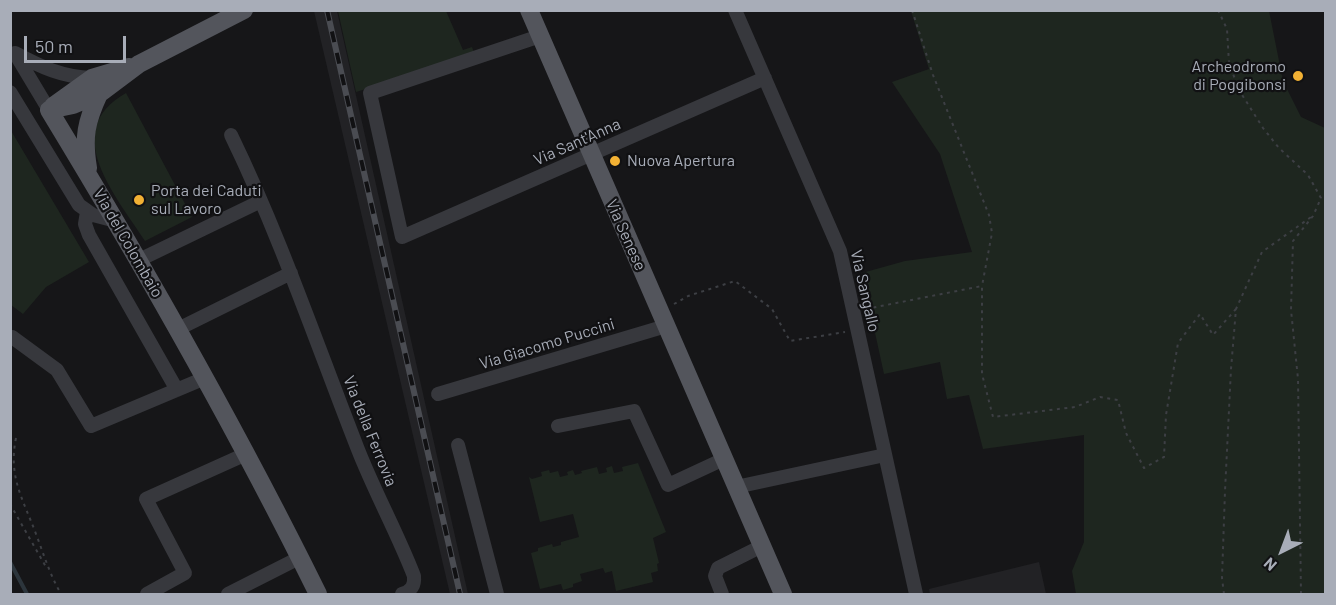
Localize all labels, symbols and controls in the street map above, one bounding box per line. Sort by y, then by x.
scale bar [27,24,129,62]
text: 50 m [35,35,73,57]
place label: Archeodromo di Poggibonsi [1191,57,1286,95]
marker: Archeodromo di Poggibonsi [1291,69,1305,83]
street label: Via Sant'Anna [531,114,623,170]
place label: Nuova Apertura [627,151,735,171]
marker: Nuova Apertura [608,154,622,168]
place label: Porta dei Caduti sul Lavoro [151,181,262,219]
street label: Via del Colombaio [89,185,167,301]
marker: Porta dei Caduti sul Lavoro [132,193,146,207]
street label: Via Senese [602,196,650,274]
street label: Via Sangallo [846,248,884,334]
street label: Via Giacomo Puccini [477,314,617,374]
street label: Via della Ferrovia [339,373,401,489]
north arrow [1252,521,1312,581]
text: N [1259,554,1280,575]

